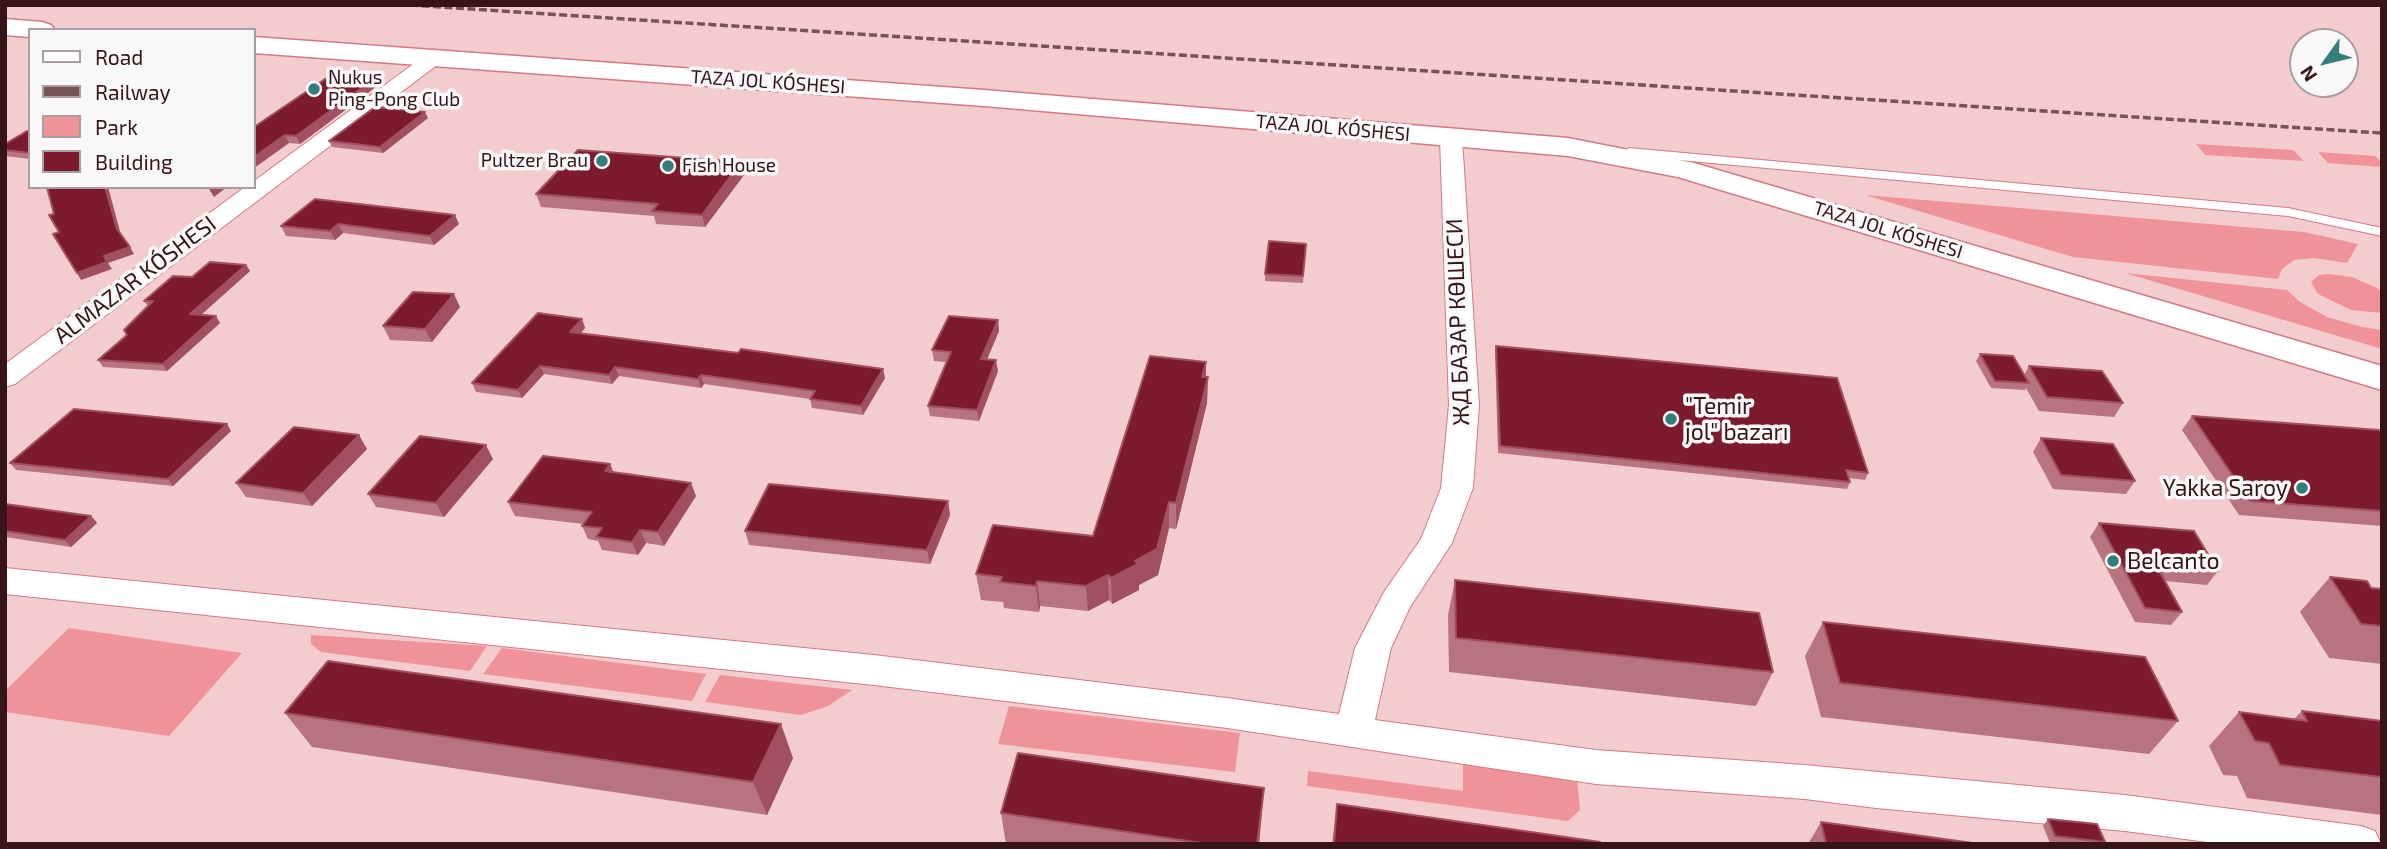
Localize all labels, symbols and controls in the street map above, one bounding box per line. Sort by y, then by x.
legend [28,28,256,189]
north arrow [2289,28,2359,98]
text: Road [95,44,143,69]
text: N [2294,62,2321,86]
street label: TAZA JOL KÓSHESI [690,65,846,99]
place label: Nukus Ping-Pong Club [328,67,460,111]
text: Railway [95,79,171,104]
marker: Nukus Ping-Pong Club [306,81,322,97]
street label: TAZA JOL KÓSHESI [1255,110,1411,146]
text: Park [95,114,138,139]
text: Building [95,149,173,174]
place label: Pultzer Brau [481,150,588,172]
marker: Pultzer Brau [594,153,610,169]
place label: Fish House [682,155,776,177]
marker: Fish House [660,158,676,174]
street label: TAZA JOL KÓSHESI [1811,196,1965,264]
street label: ALMAZAR KÓSHESI [49,210,221,350]
street label: ЖД БАЗАР КӨШЕСИ [1441,218,1475,426]
place label: "Temir jol" bazarı [1685,392,1788,446]
marker: "Temir jol" bazarı [1663,411,1679,427]
place label: Yakka Saroy [2163,474,2288,502]
marker: Yakka Saroy [2294,480,2310,496]
place label: Belcanto [2127,547,2220,575]
marker: Belcanto [2105,553,2121,569]

